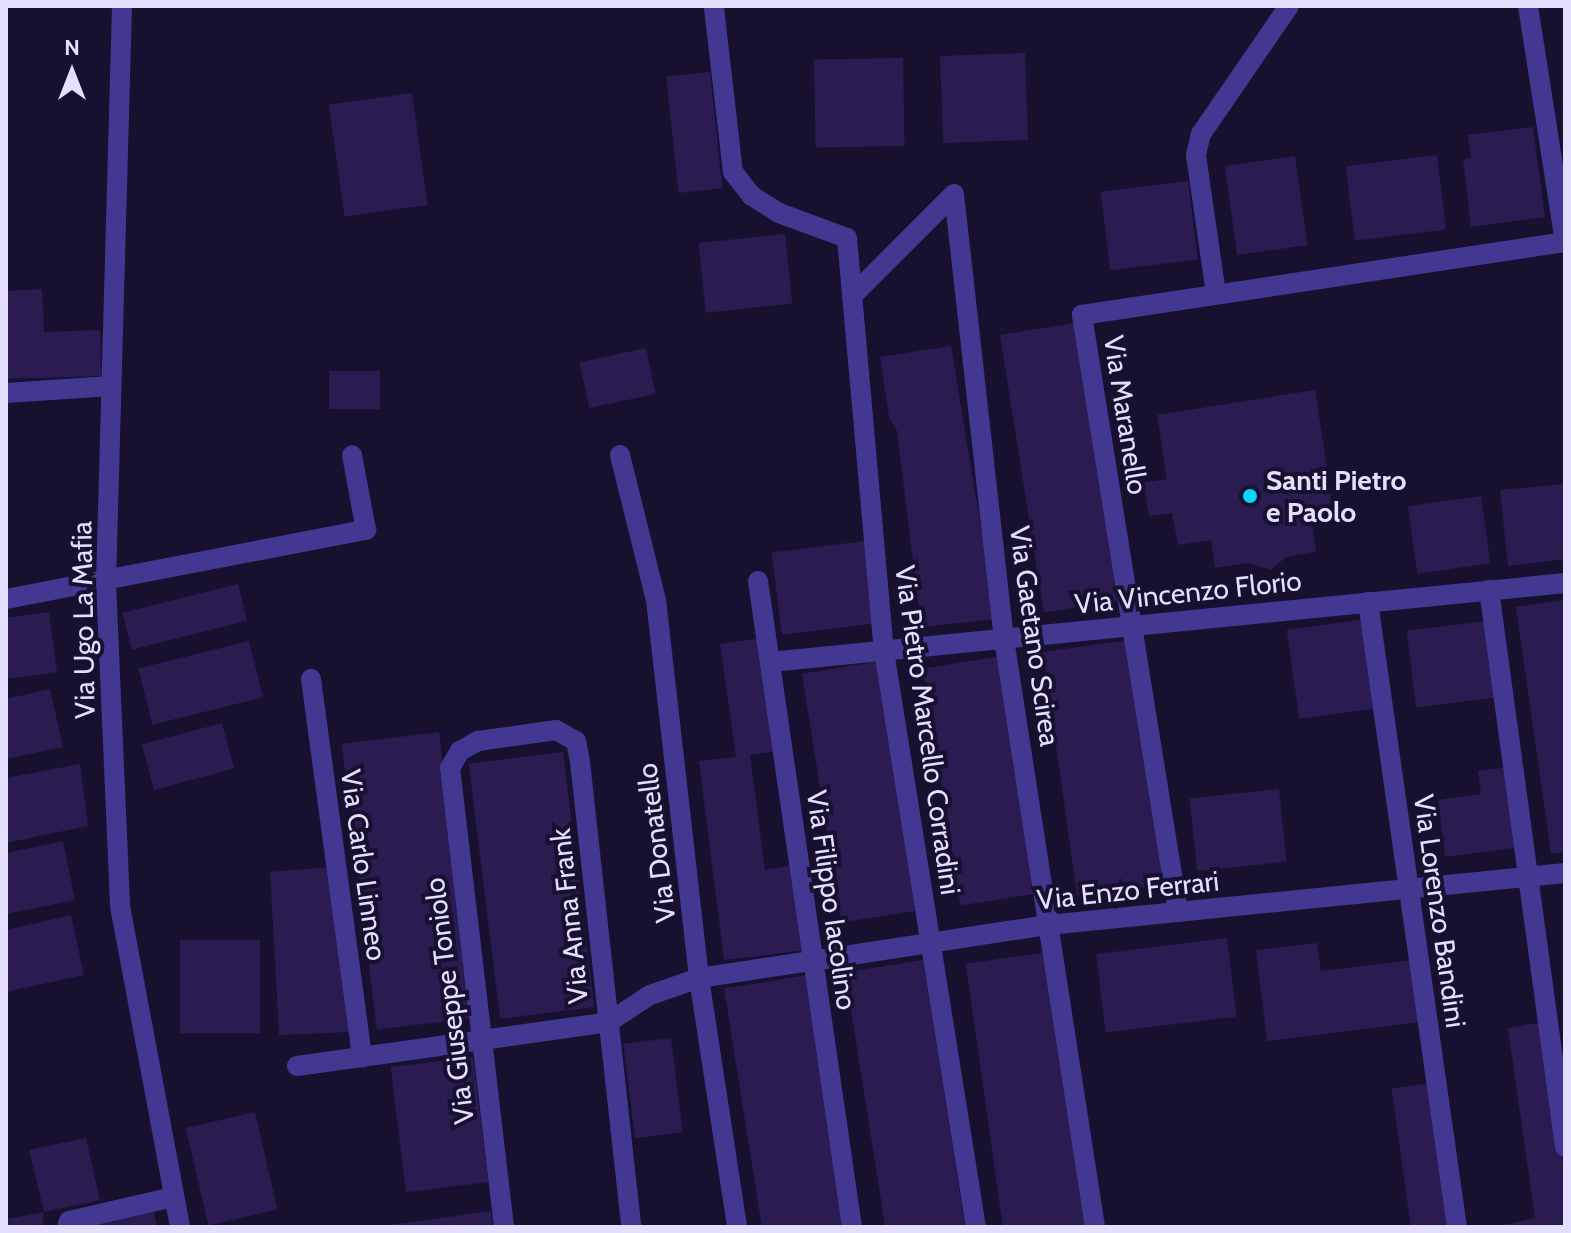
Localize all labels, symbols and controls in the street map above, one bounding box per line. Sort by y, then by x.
north arrow [32,32,112,112]
text: N [64,34,80,61]
street label: Via Maranello [1097,333,1155,497]
place label: Santi Pietro e Paolo [1266,463,1406,529]
marker: Santi Pietro e Paolo [1241,487,1259,505]
street label: Via Ugo La Mafia [64,521,102,719]
street label: Via Gaetano Scirea [1003,524,1067,748]
street label: Via Pietro Marcello Corradini [888,563,968,897]
street label: Via Vincenzo Florio [1073,563,1303,621]
street label: Via Donatello [630,761,682,925]
street label: Via Carlo Linneo [334,767,394,963]
street label: Via Filippo Iacolino [800,788,864,1012]
street label: Via Lorenzo Bandini [1407,792,1473,1030]
street label: Via Anna Frank [543,827,595,1005]
street label: Via Enzo Ferrari [1035,864,1221,916]
street label: Via Giuseppe Toniolo [417,876,481,1126]

